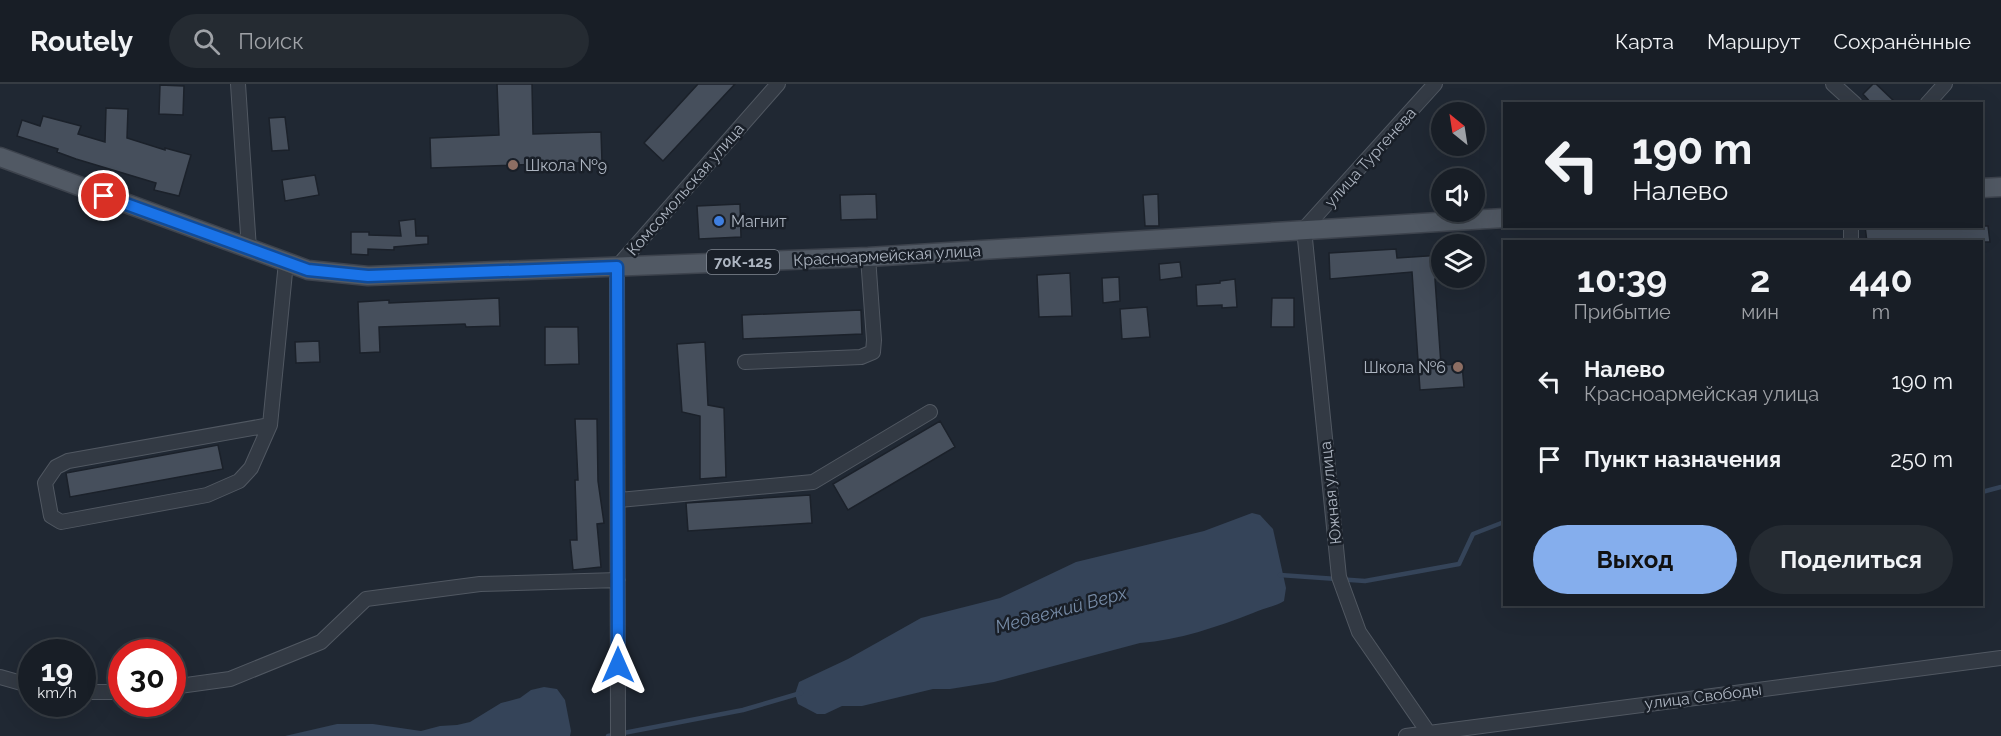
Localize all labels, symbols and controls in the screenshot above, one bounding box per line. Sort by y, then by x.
search box [169,14,589,68]
text: Routely [30,25,133,58]
icon: search [190,25,223,58]
text: Поиск [238,28,304,54]
text: Карта [1615,29,1674,54]
text: Маршрут [1707,29,1800,54]
text: Сохранённые [1833,29,1971,54]
north arrow [1431,102,1485,156]
map controls [1431,102,1485,288]
street label: улица Тургенева [1321,104,1420,211]
street label: Комсомольская улица [623,119,748,259]
text: 190 m [1632,125,1752,174]
icon: left [1533,126,1611,204]
place label: Школа №9 [525,156,607,175]
marker: Школа №9 [506,158,520,172]
button: sound [1431,168,1485,222]
pin [78,170,129,221]
text: Налево [1632,175,1728,206]
icon: arrive [87,179,120,212]
place label: Магнит [731,212,787,231]
marker: Магнит [712,214,726,228]
button: layers [1431,234,1485,288]
street label: Красноармейская улица [793,241,981,270]
road number: 70К-125 [707,250,779,274]
text: 10:39 [1577,258,1667,300]
text: 2 [1750,258,1770,300]
text: 440 [1849,258,1913,300]
text: Прибытие [1573,300,1671,324]
text: мин [1741,300,1779,324]
text: m [1872,300,1890,324]
text: Налево [1584,356,1665,382]
place label: Школа №6 [1364,358,1446,377]
marker: Школа №6 [1451,360,1465,374]
icon: left [1533,365,1566,398]
text: 190 m [1891,368,1953,394]
text: Красноармейская улица [1584,382,1819,406]
street label: Южная улица [1316,440,1345,545]
icon: arrive [1533,443,1566,476]
text: Пункт назначения [1584,446,1781,472]
text: 250 m [1890,446,1953,472]
button: Выход [1533,525,1737,594]
button: Поделиться [1749,525,1953,594]
water label: Медвежий Верх [993,582,1130,637]
position arrow [586,633,650,697]
speed limit sign: 30 [108,639,186,717]
text: 19 [41,653,73,688]
street label: улица Свободы [1643,680,1763,713]
text: km/h [37,684,77,702]

